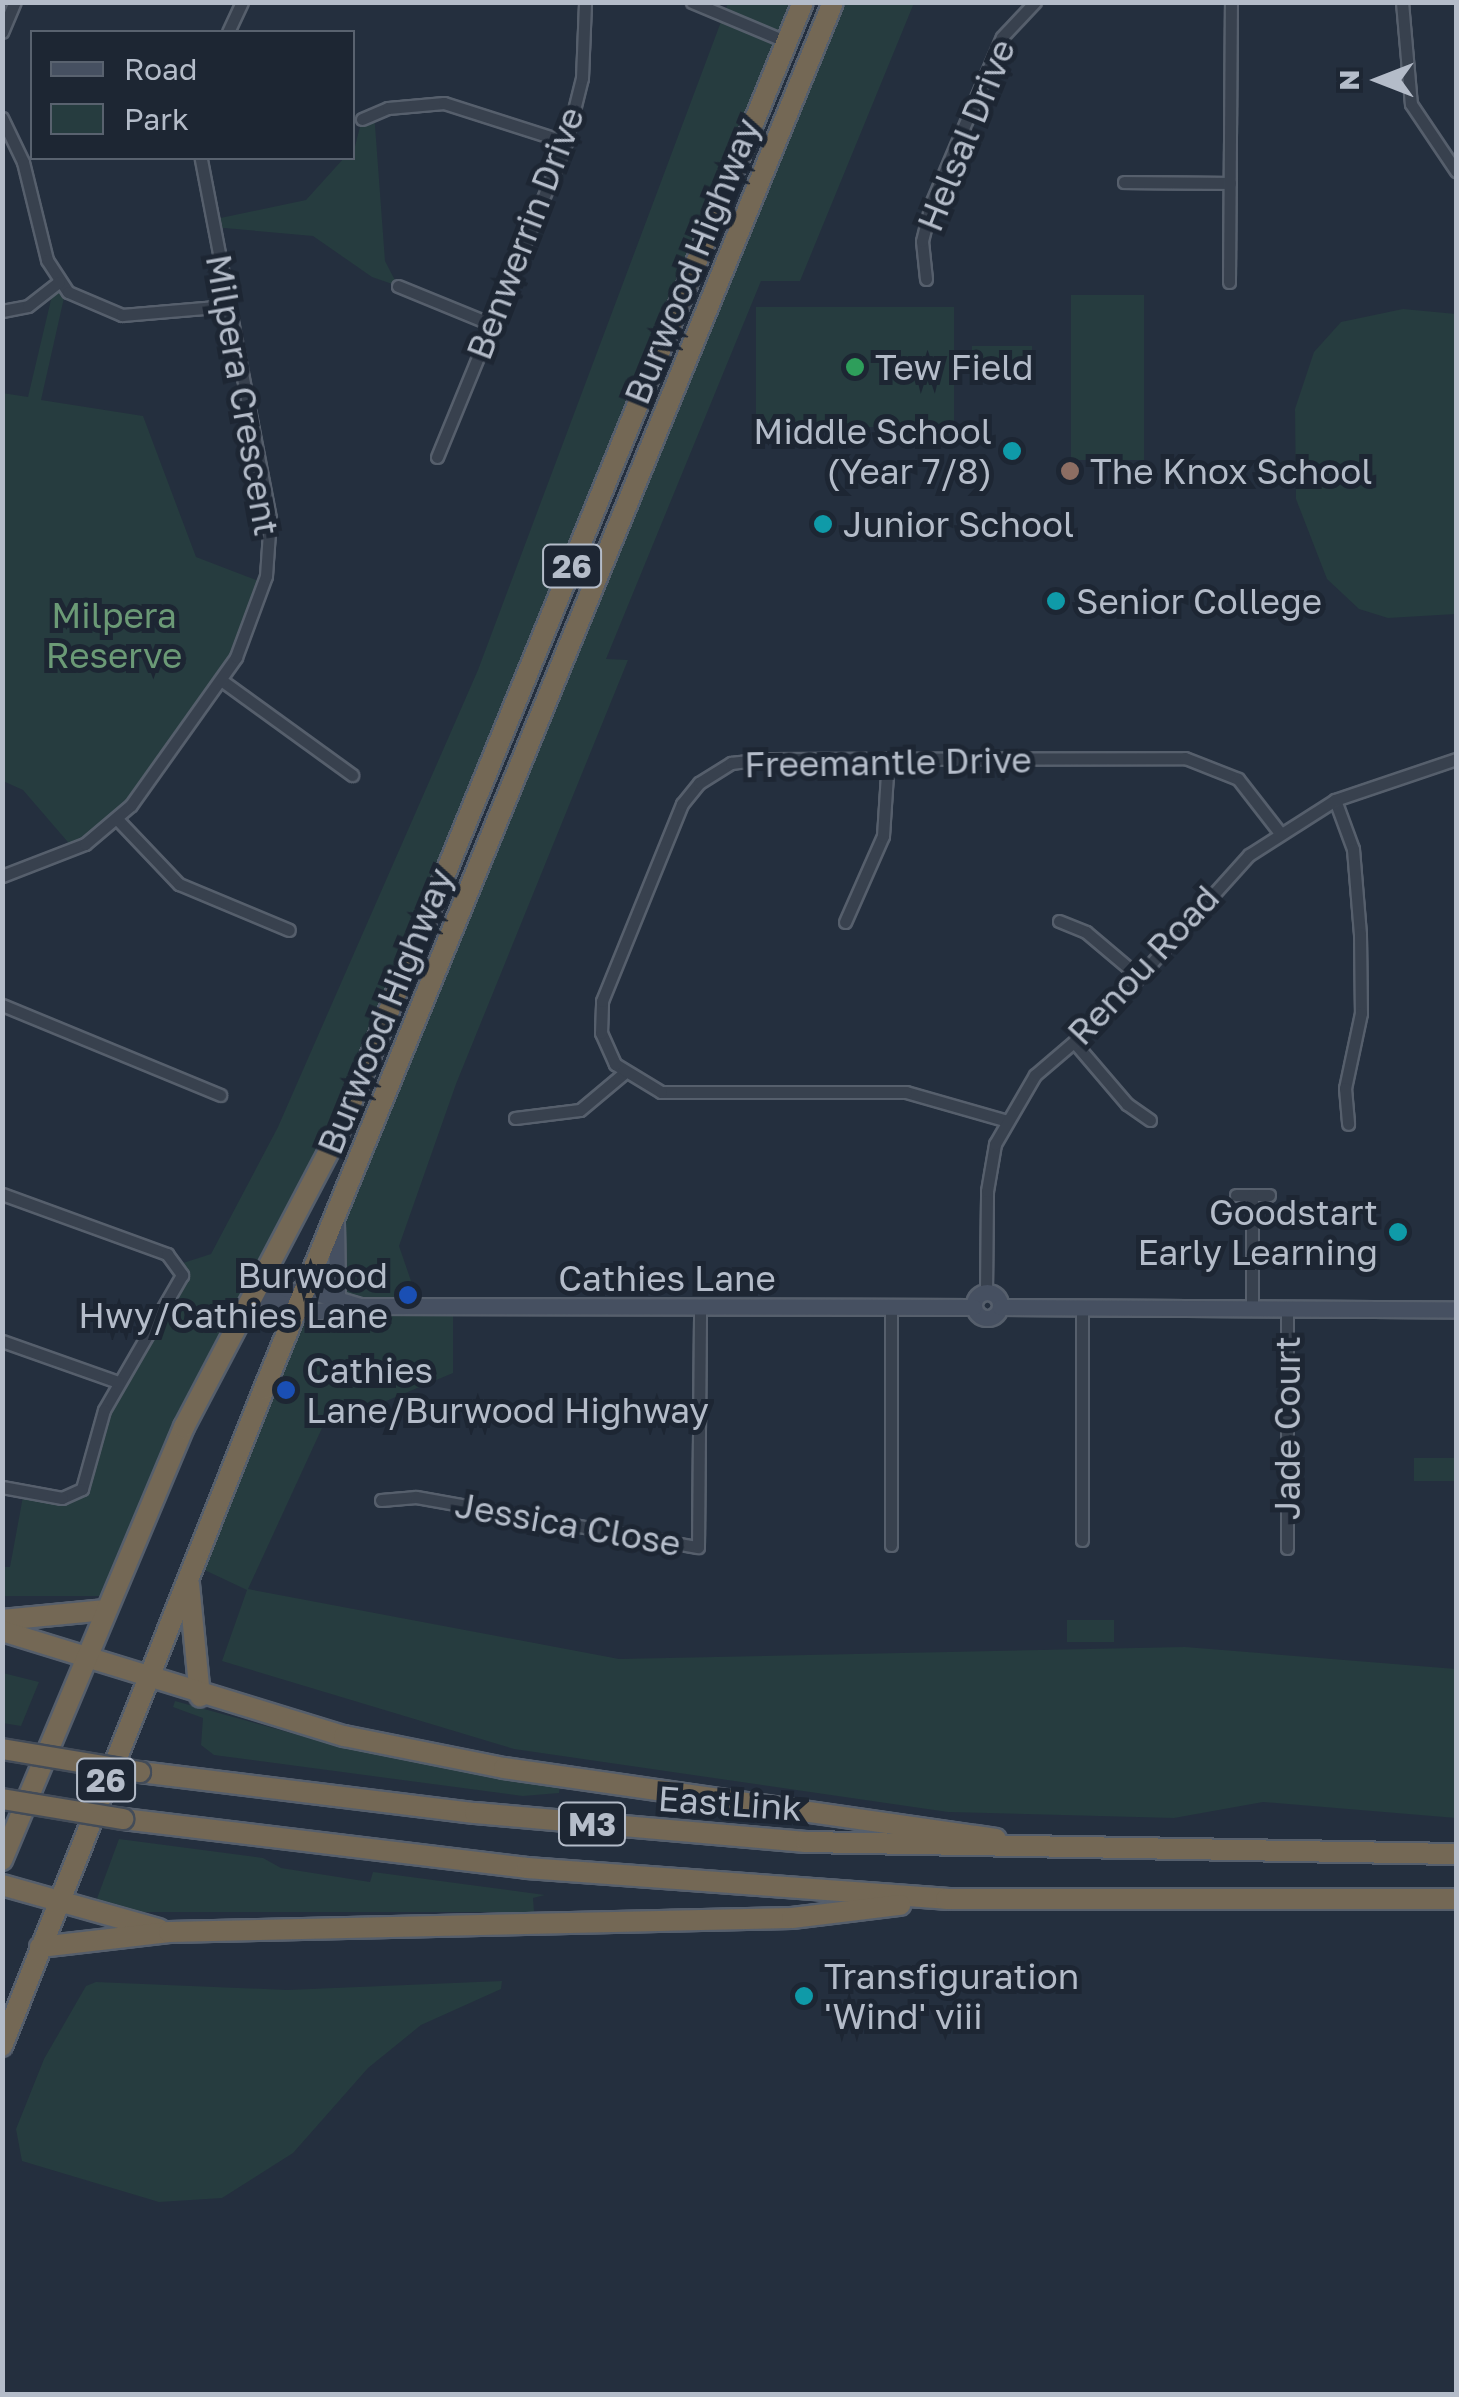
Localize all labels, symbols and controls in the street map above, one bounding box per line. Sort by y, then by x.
legend [30,30,355,160]
north arrow [1329,30,1429,130]
street label: Helsal Drive [908,33,1024,237]
text: Road [124,51,198,87]
text: N [1332,69,1365,91]
text: Park [124,101,189,137]
street label: Benwerrin Drive [458,101,592,365]
street label: Burwood Highway [616,112,768,410]
street label: Milpera Crescent [198,251,288,539]
place label: Tew Field [875,346,1033,388]
marker: Tew Field [844,356,866,378]
place label: Middle School (Year 7/8) [753,410,992,492]
marker: Middle School (Year 7/8) [1001,440,1023,462]
place label: The Knox School [1090,450,1372,492]
marker: The Knox School [1059,460,1081,482]
place label: Junior School [843,503,1074,545]
marker: Junior School [812,513,834,535]
road number: 26 [542,539,602,593]
place label: Senior College [1076,580,1322,622]
marker: Senior College [1045,590,1067,612]
park label: Milpera Reserve [46,594,182,676]
street label: Freemantle Drive [744,738,1032,786]
street label: Burwood Highway [309,862,461,1160]
street label: Renou Road [1059,877,1227,1053]
place label: Goodstart Early Learning [1137,1191,1378,1273]
marker: Goodstart Early Learning [1387,1221,1409,1243]
place label: Burwood Hwy/Cathies Lane [78,1254,388,1336]
street label: Cathies Lane [558,1257,776,1299]
marker: Burwood Hwy/Cathies Lane [397,1284,419,1306]
street label: Jade Court [1266,1336,1308,1520]
place label: Cathies Lane/Burwood Highway [306,1349,709,1431]
marker: Cathies Lane/Burwood Highway [275,1379,297,1401]
street label: Jessica Close [452,1483,684,1565]
road number: 26 [76,1753,136,1807]
street label: EastLink [657,1777,803,1829]
road number: M3 [557,1797,627,1851]
place label: Transfiguration 'Wind' viii [824,1955,1079,2037]
marker: Transfiguration 'Wind' viii [793,1985,815,2007]

